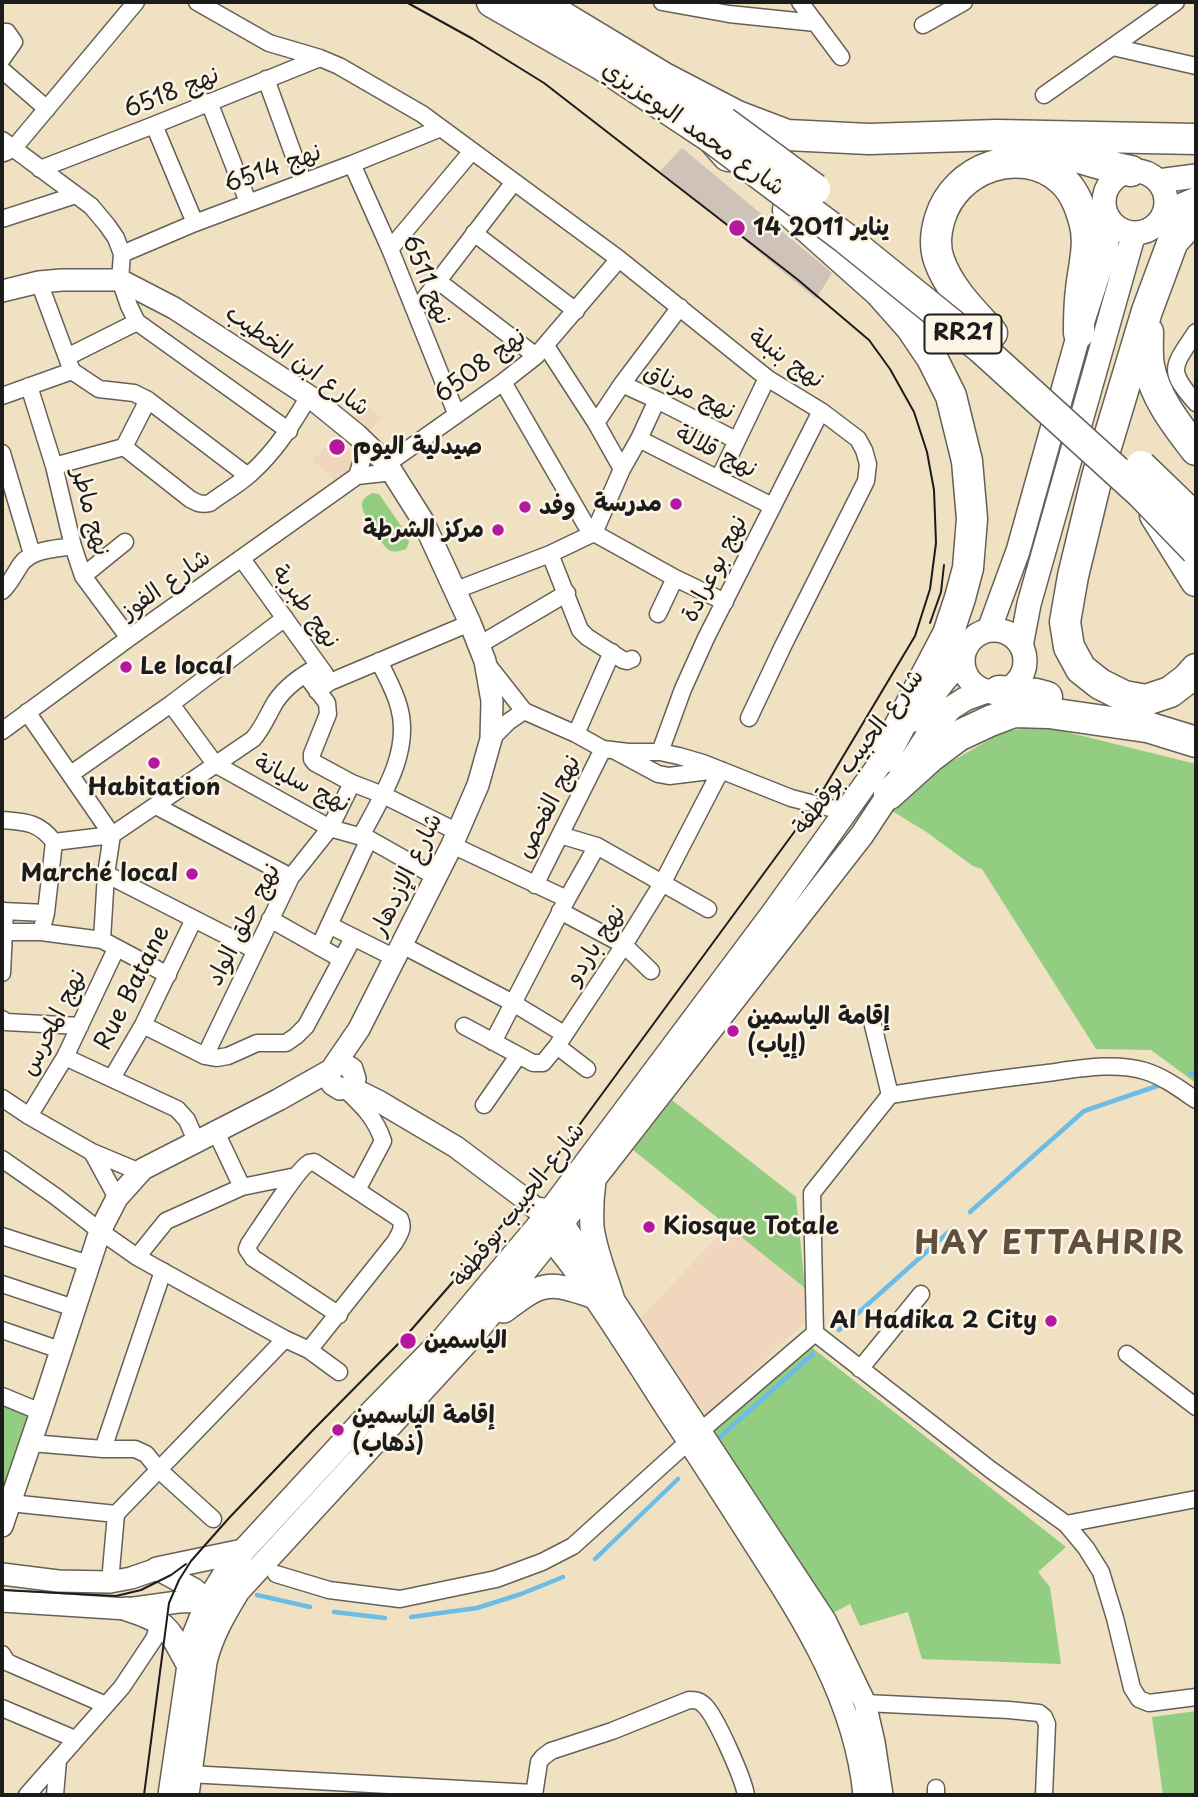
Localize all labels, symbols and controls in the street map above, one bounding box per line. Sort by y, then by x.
street label: شارع محمد البوعزيزي [596,55,790,203]
street label: نهج 6518 [120,61,224,125]
street label: نهج 6514 [220,138,326,200]
place label: 14 يناير 2011 [753,214,889,242]
marker: 14 يناير 2011 [727,218,747,238]
street label: نهج 6511 [395,231,457,329]
street label: شارع ابن الخطيب [219,299,375,423]
road number: RR21 [925,314,1002,354]
street label: نهج 6508 [430,322,532,410]
street label: نهج بنبلة [743,323,829,395]
street label: نهج مرناق [638,357,740,427]
street label: نهج قلالة [670,419,762,485]
place label: صيدلية اليوم [353,433,482,461]
marker: صيدلية اليوم [327,437,347,457]
street label: نهج ماطر [65,465,115,559]
place label: مدرسة [594,490,662,518]
place label: وفد [539,493,576,521]
marker: مدرسة [668,496,684,512]
marker: وفد [517,499,533,515]
street label: نهج بوعرادة [676,511,754,627]
place label: مركز الشرطة [363,516,484,544]
marker: مركز الشرطة [490,522,506,538]
street label: شارع الفوز [115,544,217,626]
street label: نهج طبربة [265,560,345,654]
place label: Le local [140,653,232,681]
marker: Le local [118,659,134,675]
street label: شارع الحبيب بوقطفة [787,663,931,841]
street label: نهج سليانة [249,748,355,820]
street label: نهج الفحص [511,750,587,864]
marker: Habitation [146,755,162,771]
place label: Habitation [88,774,220,802]
street label: شارع الإزدهار [365,809,449,941]
street label: نهج حلق الواد [201,859,287,991]
place label: Marché local [21,860,178,888]
marker: Marché local [184,866,200,882]
street label: نهج باردو [560,900,632,990]
street label: Rue Batane [89,921,177,1055]
street label: نهج المحرس [15,965,93,1081]
place label: إقامة الياسمين (إياب) [747,1003,890,1059]
marker: إقامة الياسمين (إياب) [725,1023,741,1039]
street label: شارع الحبيب بوقطفة [446,1117,592,1293]
place label: Kiosque Totale [663,1213,839,1241]
marker: Kiosque Totale [641,1219,657,1235]
district label: HAY ETTAHRIR [918,1226,1182,1264]
place label: Al Hadika 2 City [830,1307,1037,1335]
marker: Al Hadika 2 City [1043,1313,1059,1329]
place label: الياسمين [424,1327,507,1355]
marker: الياسمين [398,1331,418,1351]
place label: إقامة الياسمين (ذهاب) [352,1402,495,1458]
marker: إقامة الياسمين (ذهاب) [330,1422,346,1438]

